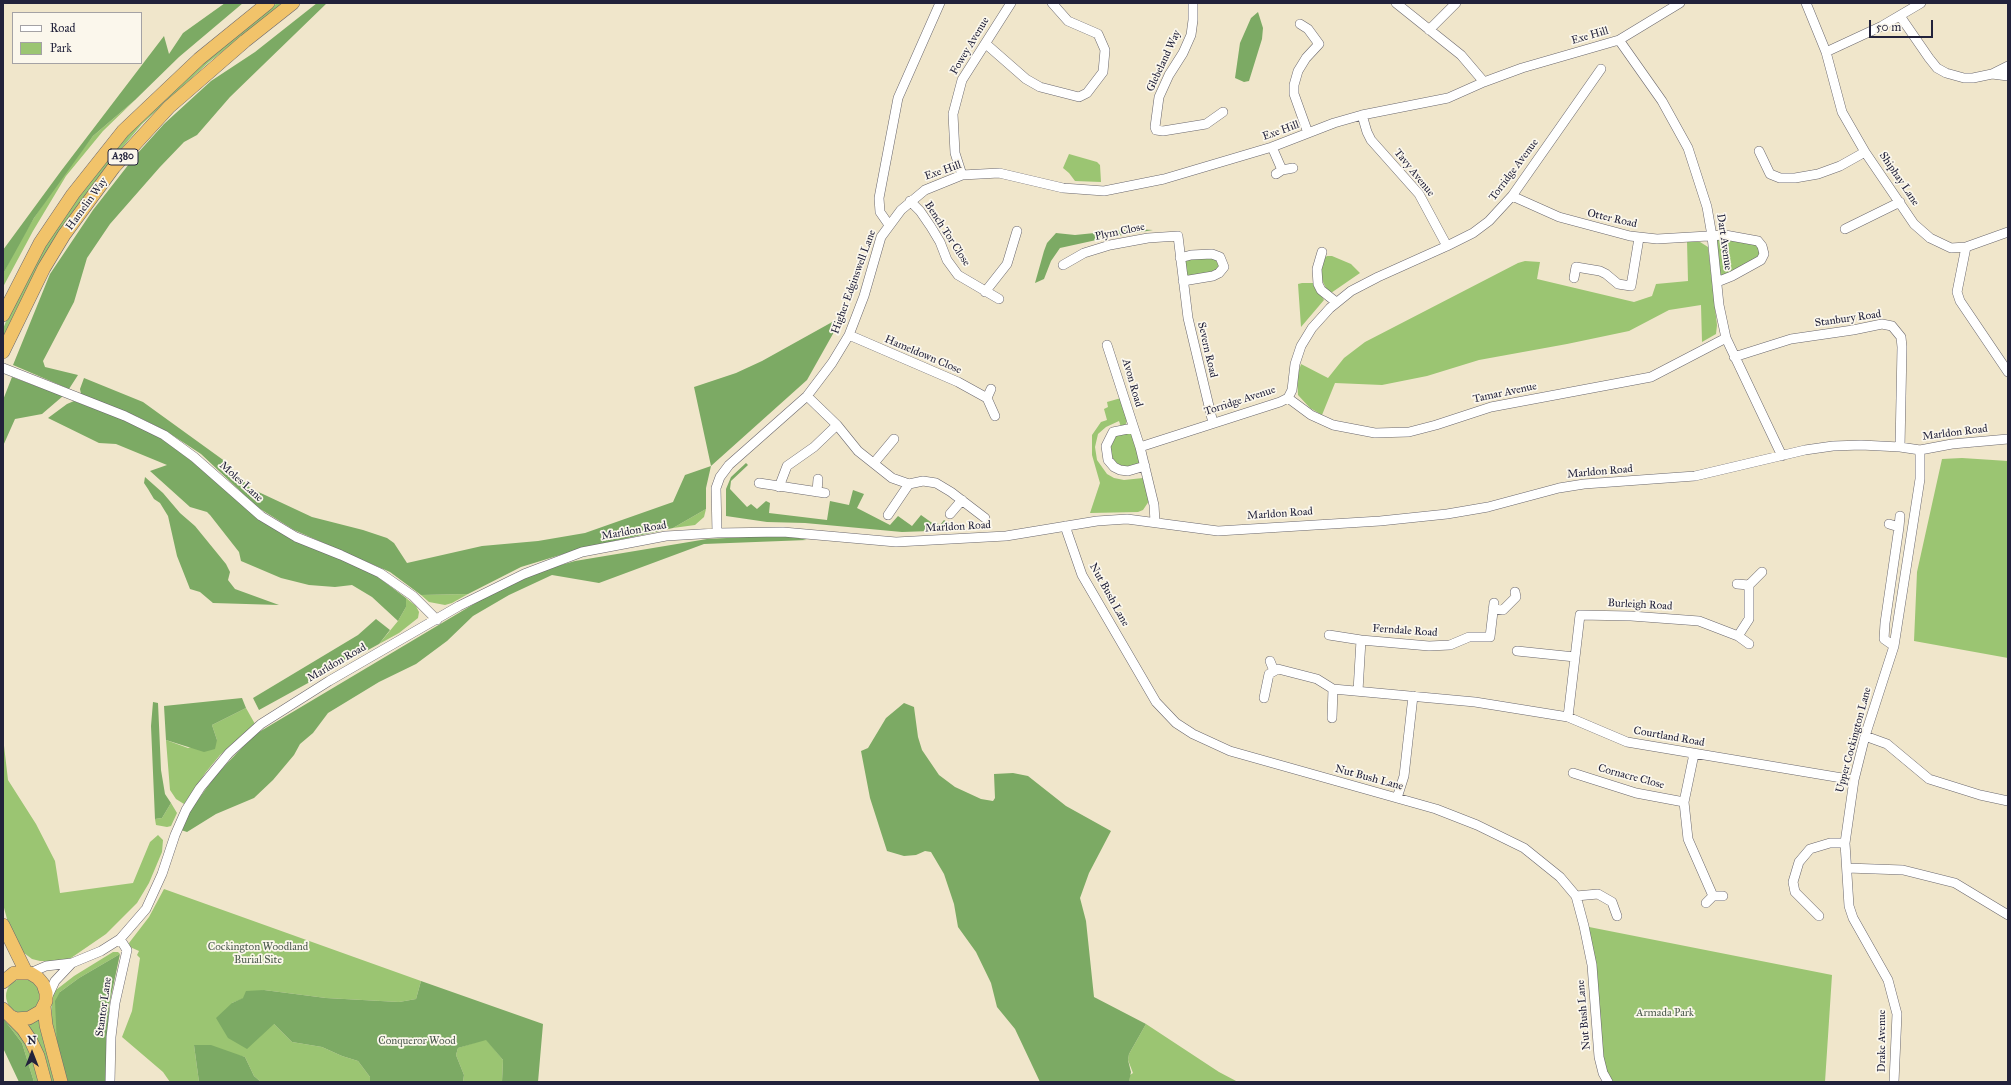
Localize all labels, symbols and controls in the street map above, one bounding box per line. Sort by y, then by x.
legend [12,12,142,64]
scale bar [1871,12,1935,38]
street label: Fowey Avenue [948,15,992,77]
text: 50 m [1876,20,1901,34]
text: Road [50,21,76,35]
street label: Exe Hill [1570,24,1610,48]
street label: Glebeland Way [1144,28,1184,94]
text: Park [50,41,72,55]
street label: Exe Hill [1261,118,1301,144]
street label: Torridge Avenue [1486,136,1542,204]
street label: Tavy Avenue [1391,147,1437,199]
road number: A380 [108,149,138,165]
street label: Shiphay Lane [1876,149,1922,209]
street label: Exe Hill [923,159,963,183]
street label: Hamelin Way [63,175,111,233]
street label: Bench Tor Close [921,199,973,269]
street label: Otter Road [1586,207,1638,231]
street label: Dart Avenue [1714,213,1734,271]
street label: Plym Close [1094,220,1146,244]
street label: Higher Edginswell Lane [829,228,879,336]
street label: Stanbury Road [1814,308,1882,330]
street label: Severn Road [1194,321,1220,379]
street label: Hameldown Close [883,333,963,377]
street label: Avon Road [1119,357,1145,409]
street label: Tamar Avenue [1472,380,1538,406]
street label: Torridge Avenue [1203,383,1277,419]
street label: Marldon Road [1921,422,1989,444]
street label: Moles Lane [217,459,265,505]
street label: Marldon Road [1567,463,1633,481]
street label: Marldon Road [1247,505,1313,523]
street label: Marldon Road [600,519,668,543]
street label: Marldon Road [925,519,991,535]
street label: Nut Bush Lane [1086,561,1132,629]
street label: Burleigh Road [1607,597,1673,613]
street label: Ferndale Road [1372,622,1438,640]
street label: Marldon Road [305,641,369,685]
street label: Upper Cockington Lane [1834,686,1874,794]
street label: Courtland Road [1632,724,1706,750]
street label: Cornacre Close [1596,762,1666,792]
street label: Nut Bush Lane [1333,763,1405,793]
park label: Cockington Woodland Burial Site [208,940,308,966]
street label: Stantor Lane [93,976,115,1038]
street label: Nut Bush Lane [1574,979,1594,1051]
park label: Armada Park [1636,1006,1694,1020]
street label: Drake Avenue [1875,1010,1889,1072]
north arrow [12,1033,52,1073]
text: N [27,1034,37,1047]
park label: Conqueror Wood [378,1034,456,1048]

